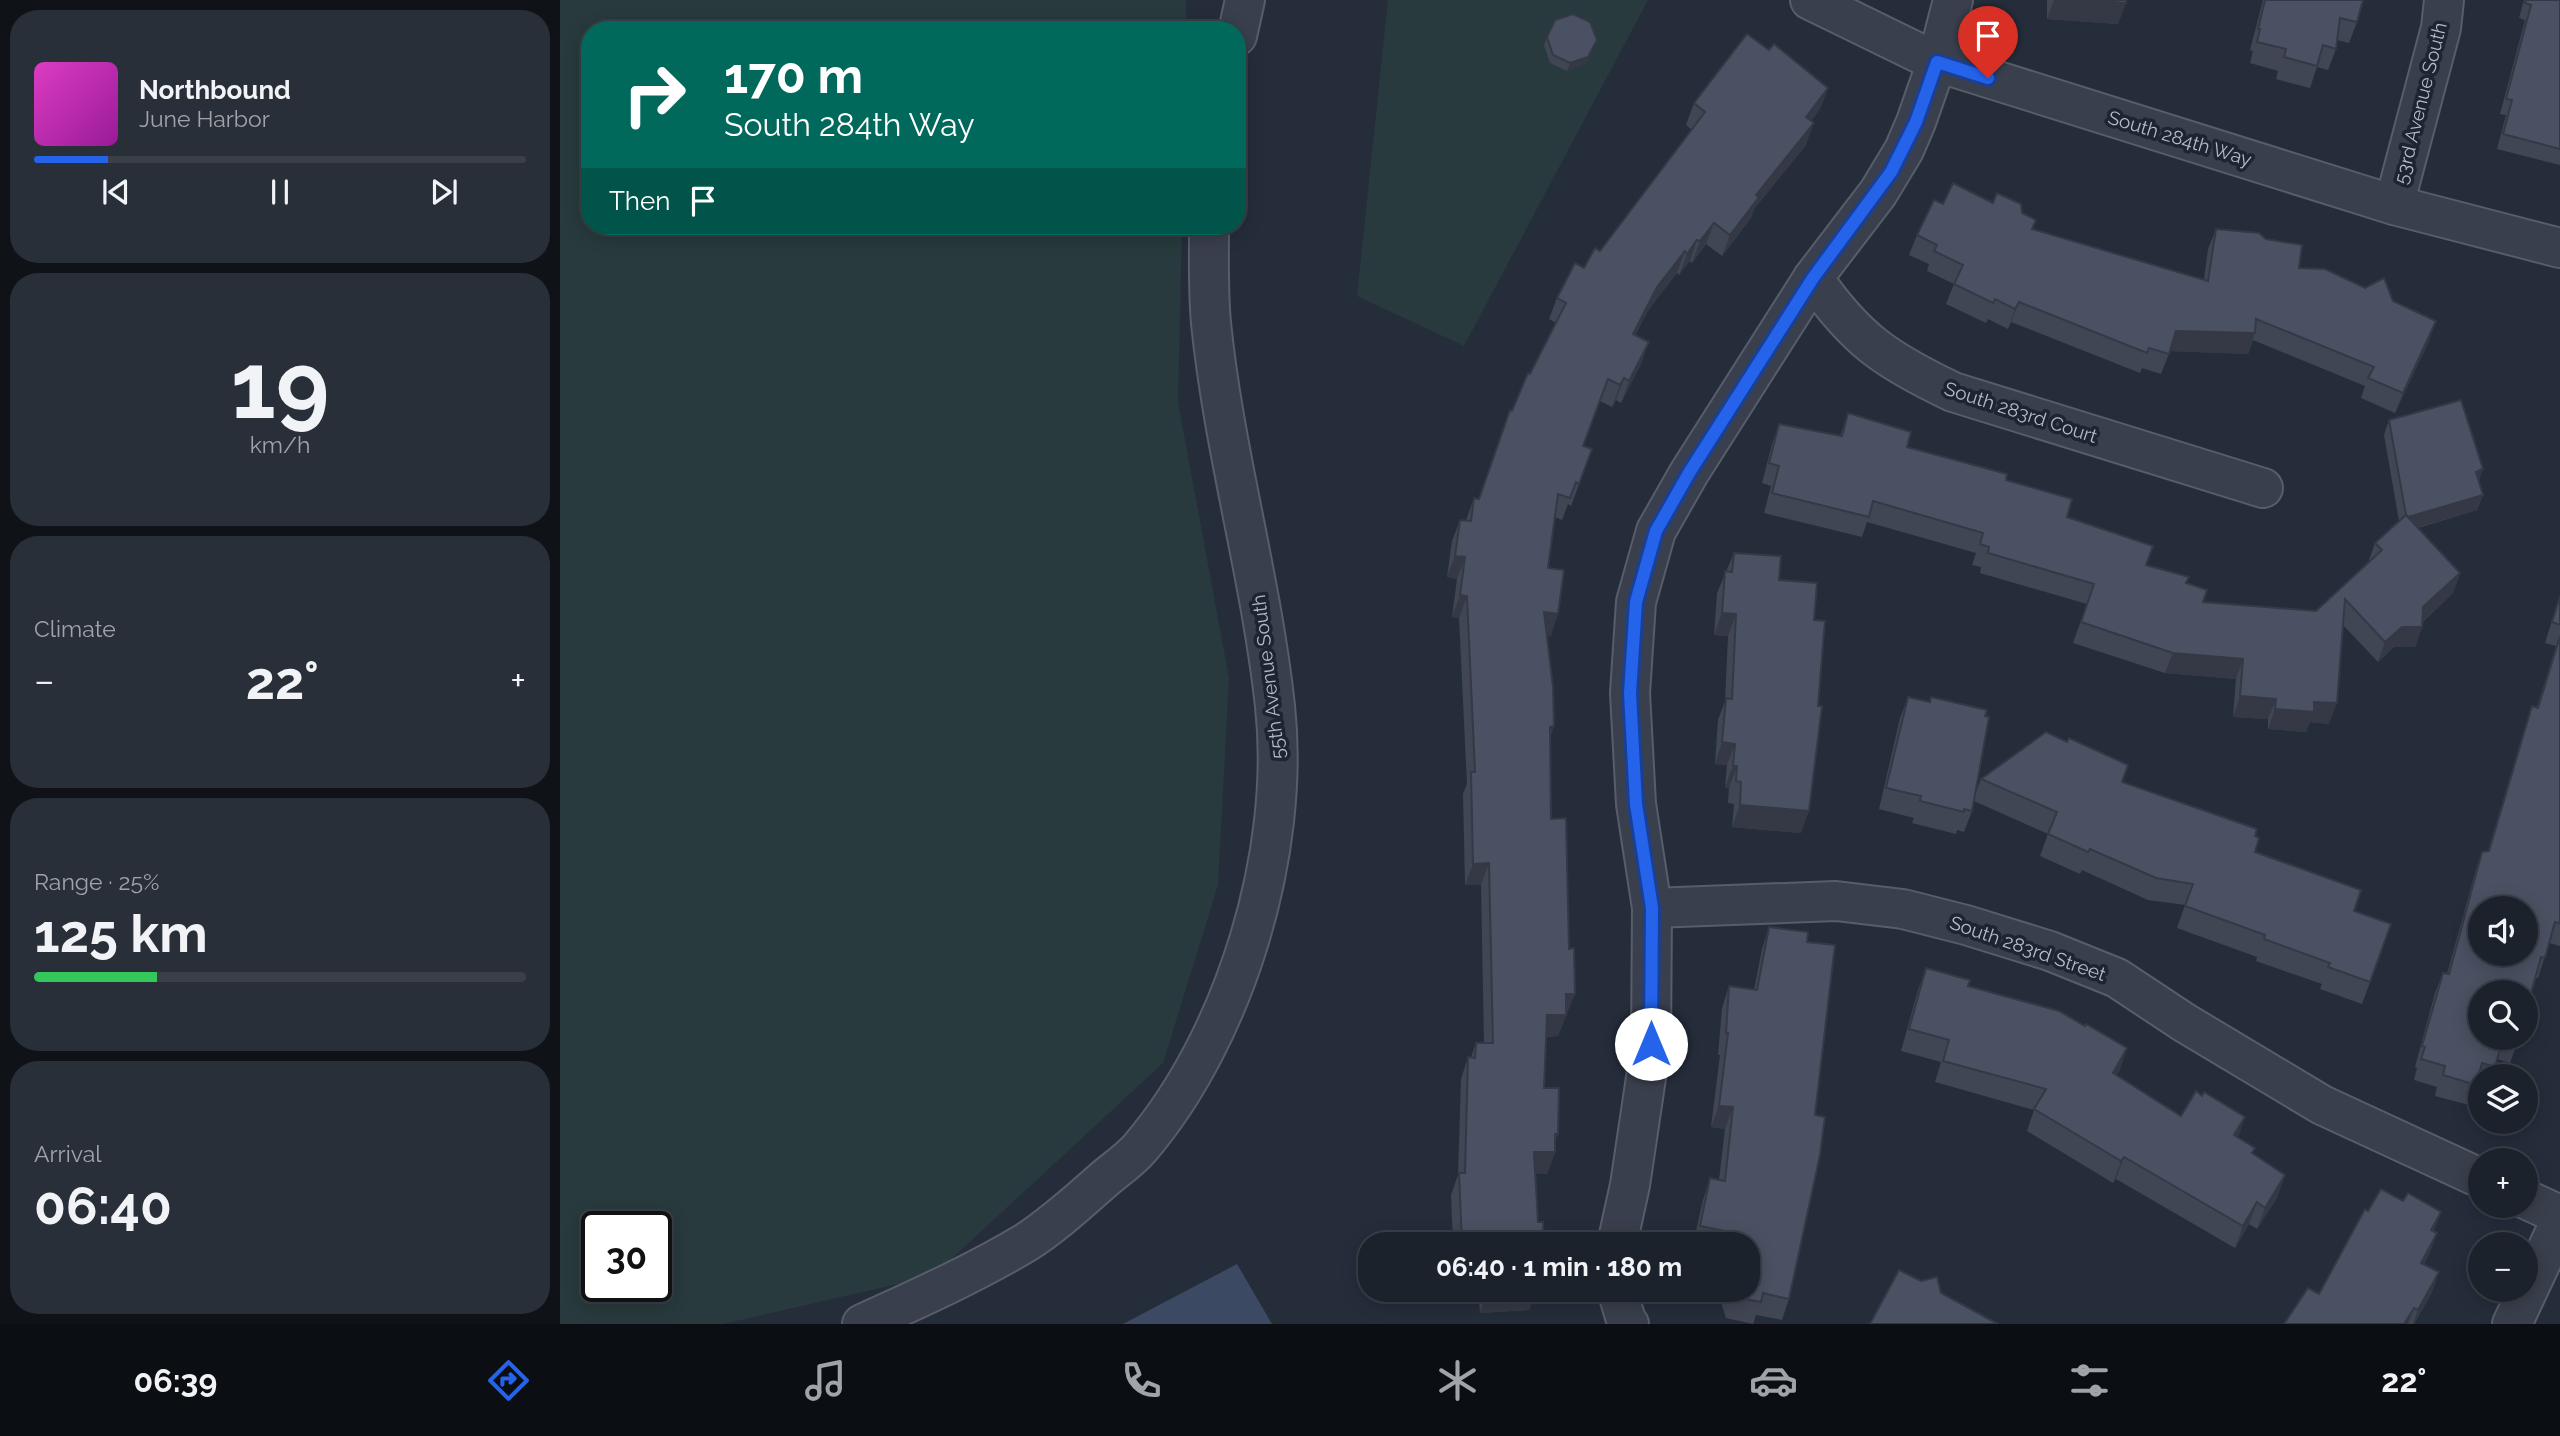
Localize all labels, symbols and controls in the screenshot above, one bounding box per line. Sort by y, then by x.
pin [1958,6,2018,78]
icon: arrive [1969,17,2007,55]
street label: 53rd Avenue South [2389,20,2451,186]
text: 170 m [724,47,863,104]
icon: right [609,49,700,140]
text: Northbound [139,75,291,105]
text: June Harbor [139,105,270,132]
text: South 284th Way [724,106,975,143]
street label: South 284th Way [2106,106,2254,170]
icon: previous [97,173,135,211]
icon: pause [261,173,299,211]
icon: next [425,173,463,211]
icon: arrive [684,182,722,220]
text: Then [609,186,670,216]
text: 19 [231,332,329,439]
street label: South 283rd Court [1942,377,2101,447]
text: km/h [250,431,310,458]
street label: 55th Avenue South [1247,594,1289,760]
text: Climate [34,615,116,642]
text: 22° [246,650,319,711]
text: − [34,658,54,703]
text: + [510,658,526,703]
text: Range · 25% [34,868,160,895]
map controls [2468,896,2538,1302]
button: sound [2468,896,2538,966]
text: 125 km [34,903,208,964]
street label: South 283rd Street [1947,911,2109,985]
button: search [2468,980,2538,1050]
position arrow [1614,1007,1688,1081]
button: layers [2468,1064,2538,1134]
text: Arrival [34,1140,101,1167]
button: + [2468,1148,2538,1218]
text: 06:40 [34,1175,172,1236]
speed limit sign: 30 [581,1211,672,1302]
button: − [2468,1232,2538,1302]
text: 06:40 · 1 min · 180 m [1436,1252,1682,1282]
icon: directions [484,1356,533,1405]
icon: music [801,1356,850,1405]
icon: phone [1117,1356,1166,1405]
icon: climate [1433,1356,1482,1405]
icon: car [1749,1356,1798,1405]
icon: filters [2065,1356,2114,1405]
text: 06:39 [134,1362,217,1399]
text: 22° [2381,1362,2426,1399]

